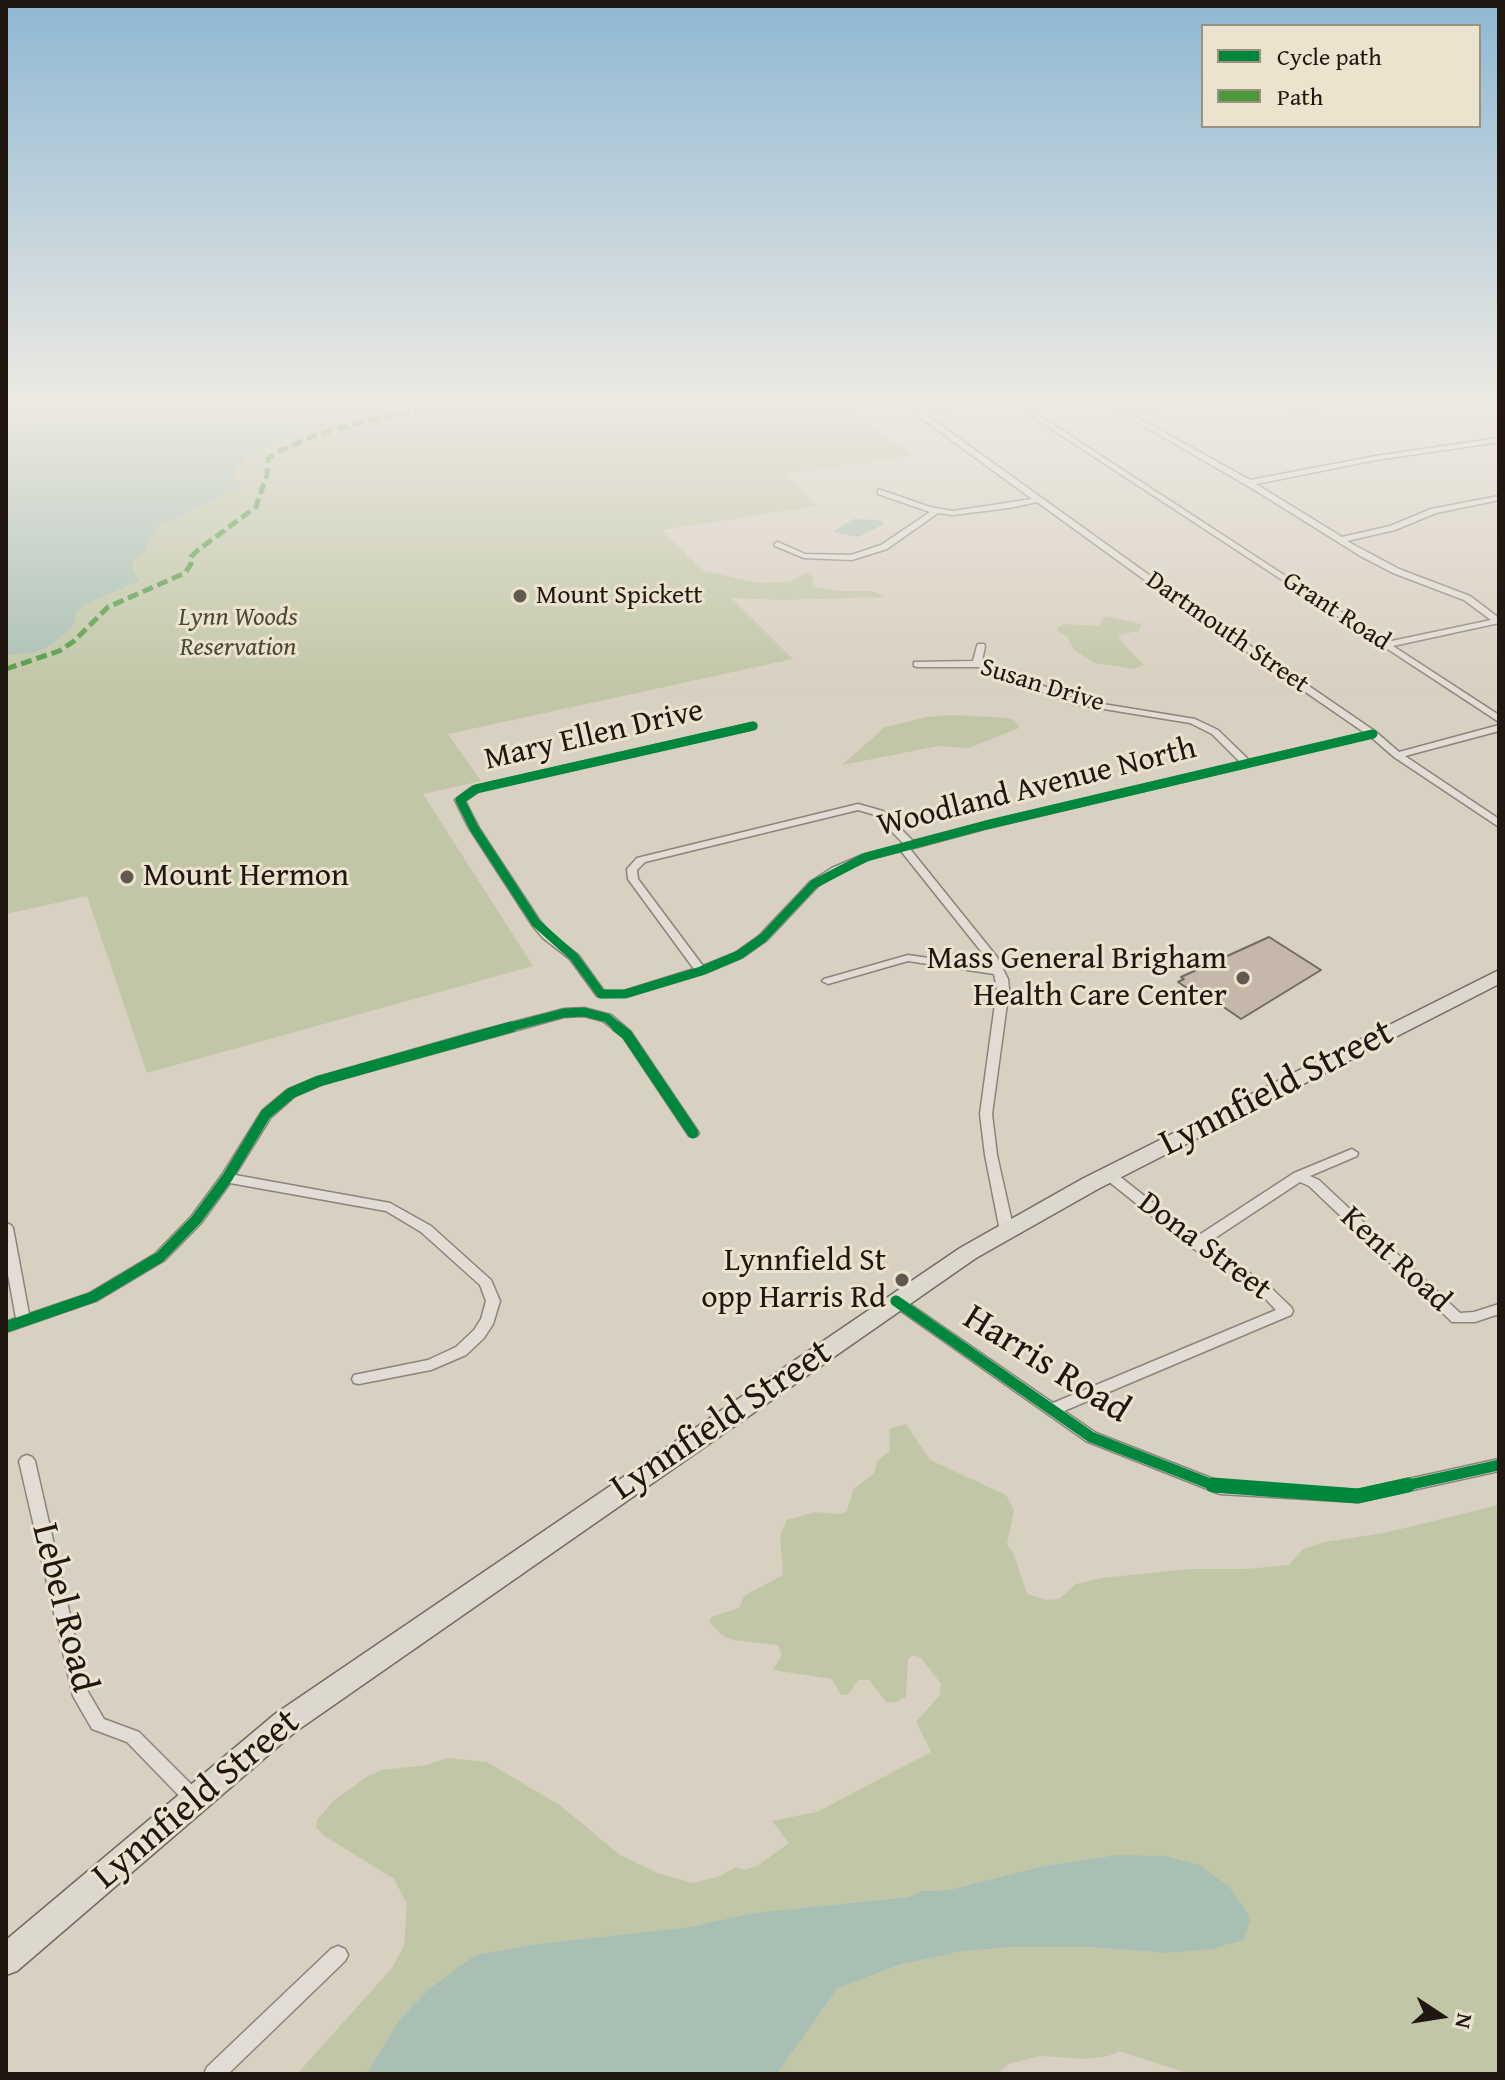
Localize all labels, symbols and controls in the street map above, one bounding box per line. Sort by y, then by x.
legend [1201,24,1481,128]
text: Cycle path [1277,39,1382,74]
text: Path [1277,79,1323,114]
street label: Dartmouth Street [1139,565,1315,701]
street label: Grant Road [1276,566,1396,658]
place label: Mount Spickett [536,580,703,612]
marker: Mount Spickett [511,587,529,605]
park label: Lynn Woods Reservation [178,602,298,664]
street label: Susan Drive [976,652,1108,720]
street label: Mary Ellen Drive [481,692,707,780]
street label: Woodland Avenue North [874,730,1200,846]
place label: Mount Hermon [143,858,349,896]
marker: Mount Hermon [118,868,136,886]
place label: Mass General Brigham Health Care Center [927,941,1227,1016]
marker: Mass General Brigham Health Care Center [1234,969,1252,987]
street label: Lynnfield Street [1152,1011,1402,1167]
street label: Dona Street [1130,1184,1278,1310]
street label: Kent Road [1332,1199,1458,1321]
place label: Lynnfield St opp Harris Rd [701,1243,886,1318]
marker: Lynnfield St opp Harris Rd [893,1271,911,1289]
street label: Harris Road [954,1296,1138,1434]
street label: Lynnfield Street [603,1330,841,1512]
street label: Lebel Road [20,1519,106,1697]
street label: Lynnfield Street [84,1700,310,1900]
north arrow [1401,1976,1481,2056]
text: N [1447,2010,1482,2032]

